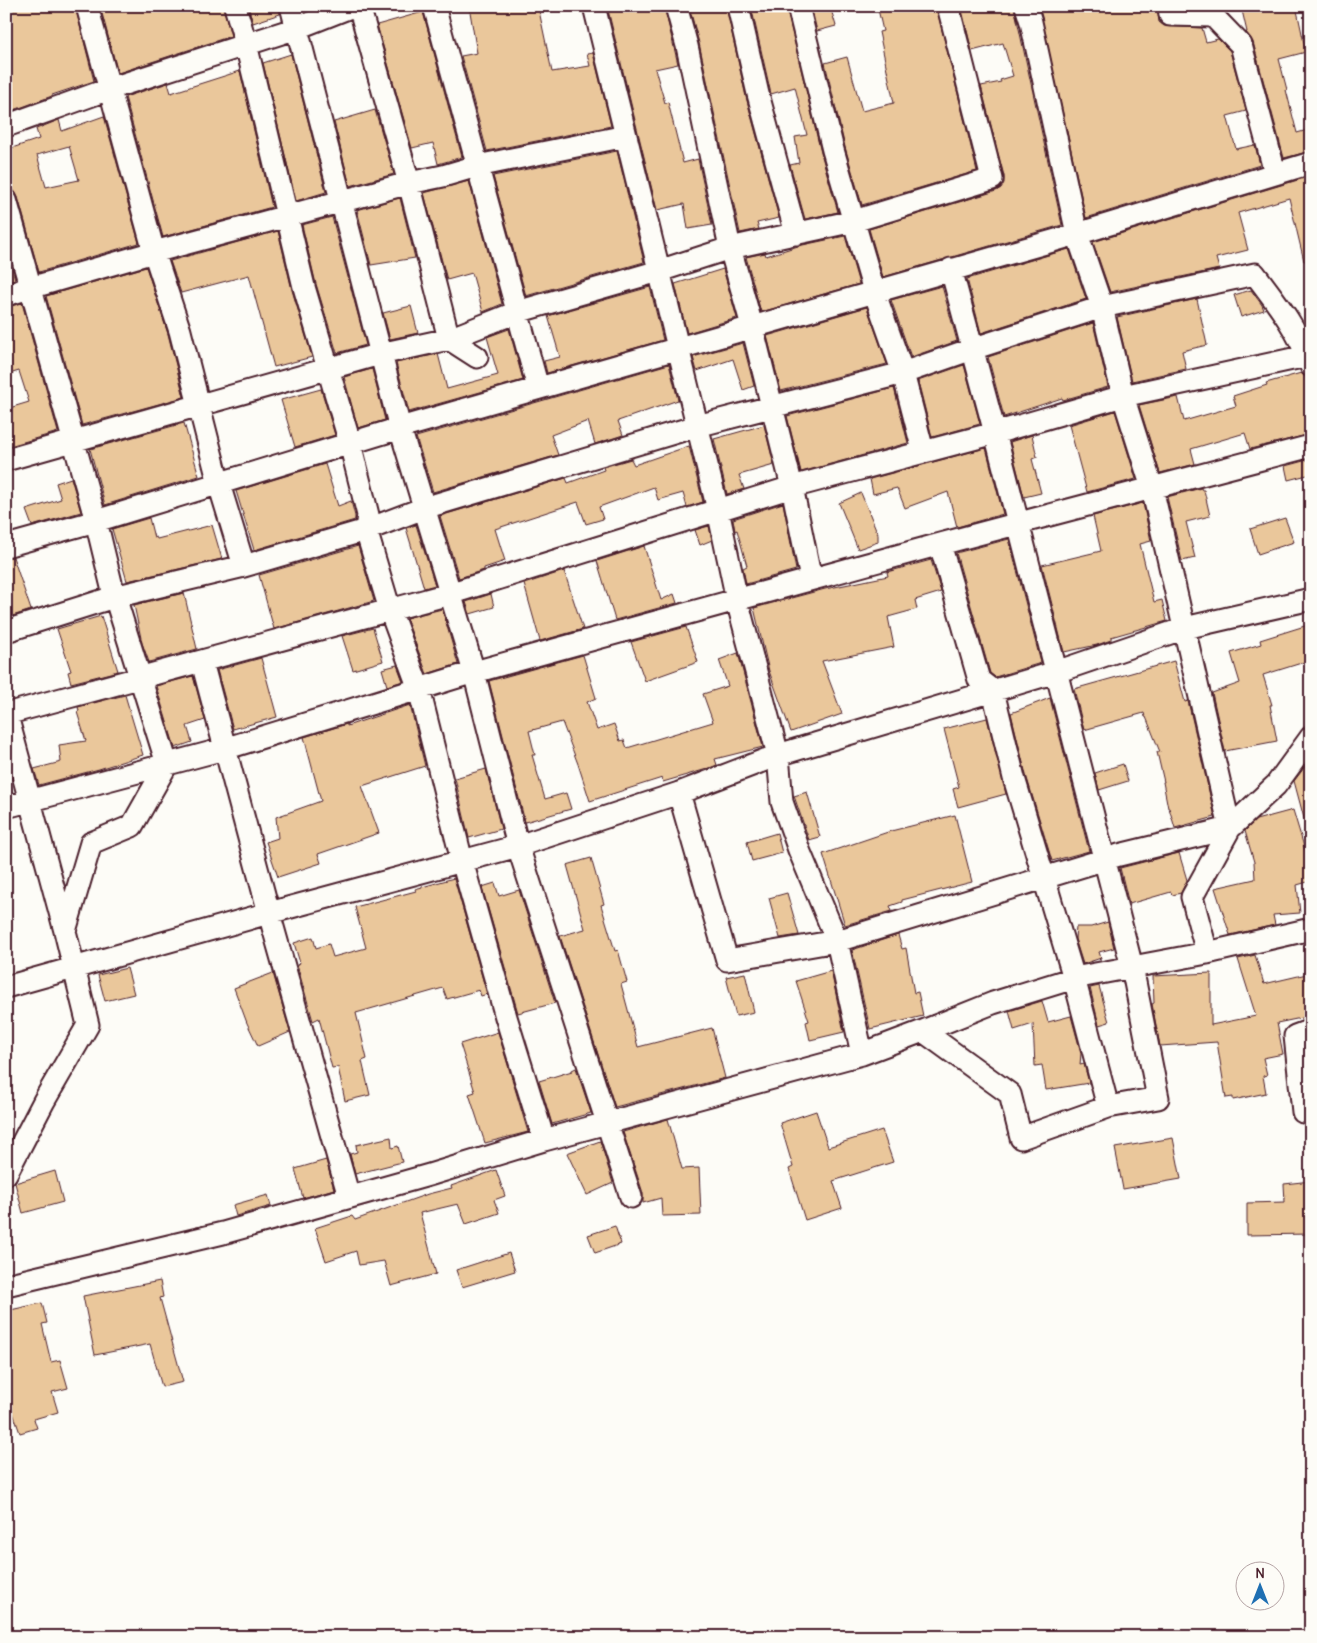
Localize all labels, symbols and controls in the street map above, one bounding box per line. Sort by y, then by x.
north arrow [1234,1560,1284,1610]
text: N [1255,1564,1265,1582]

